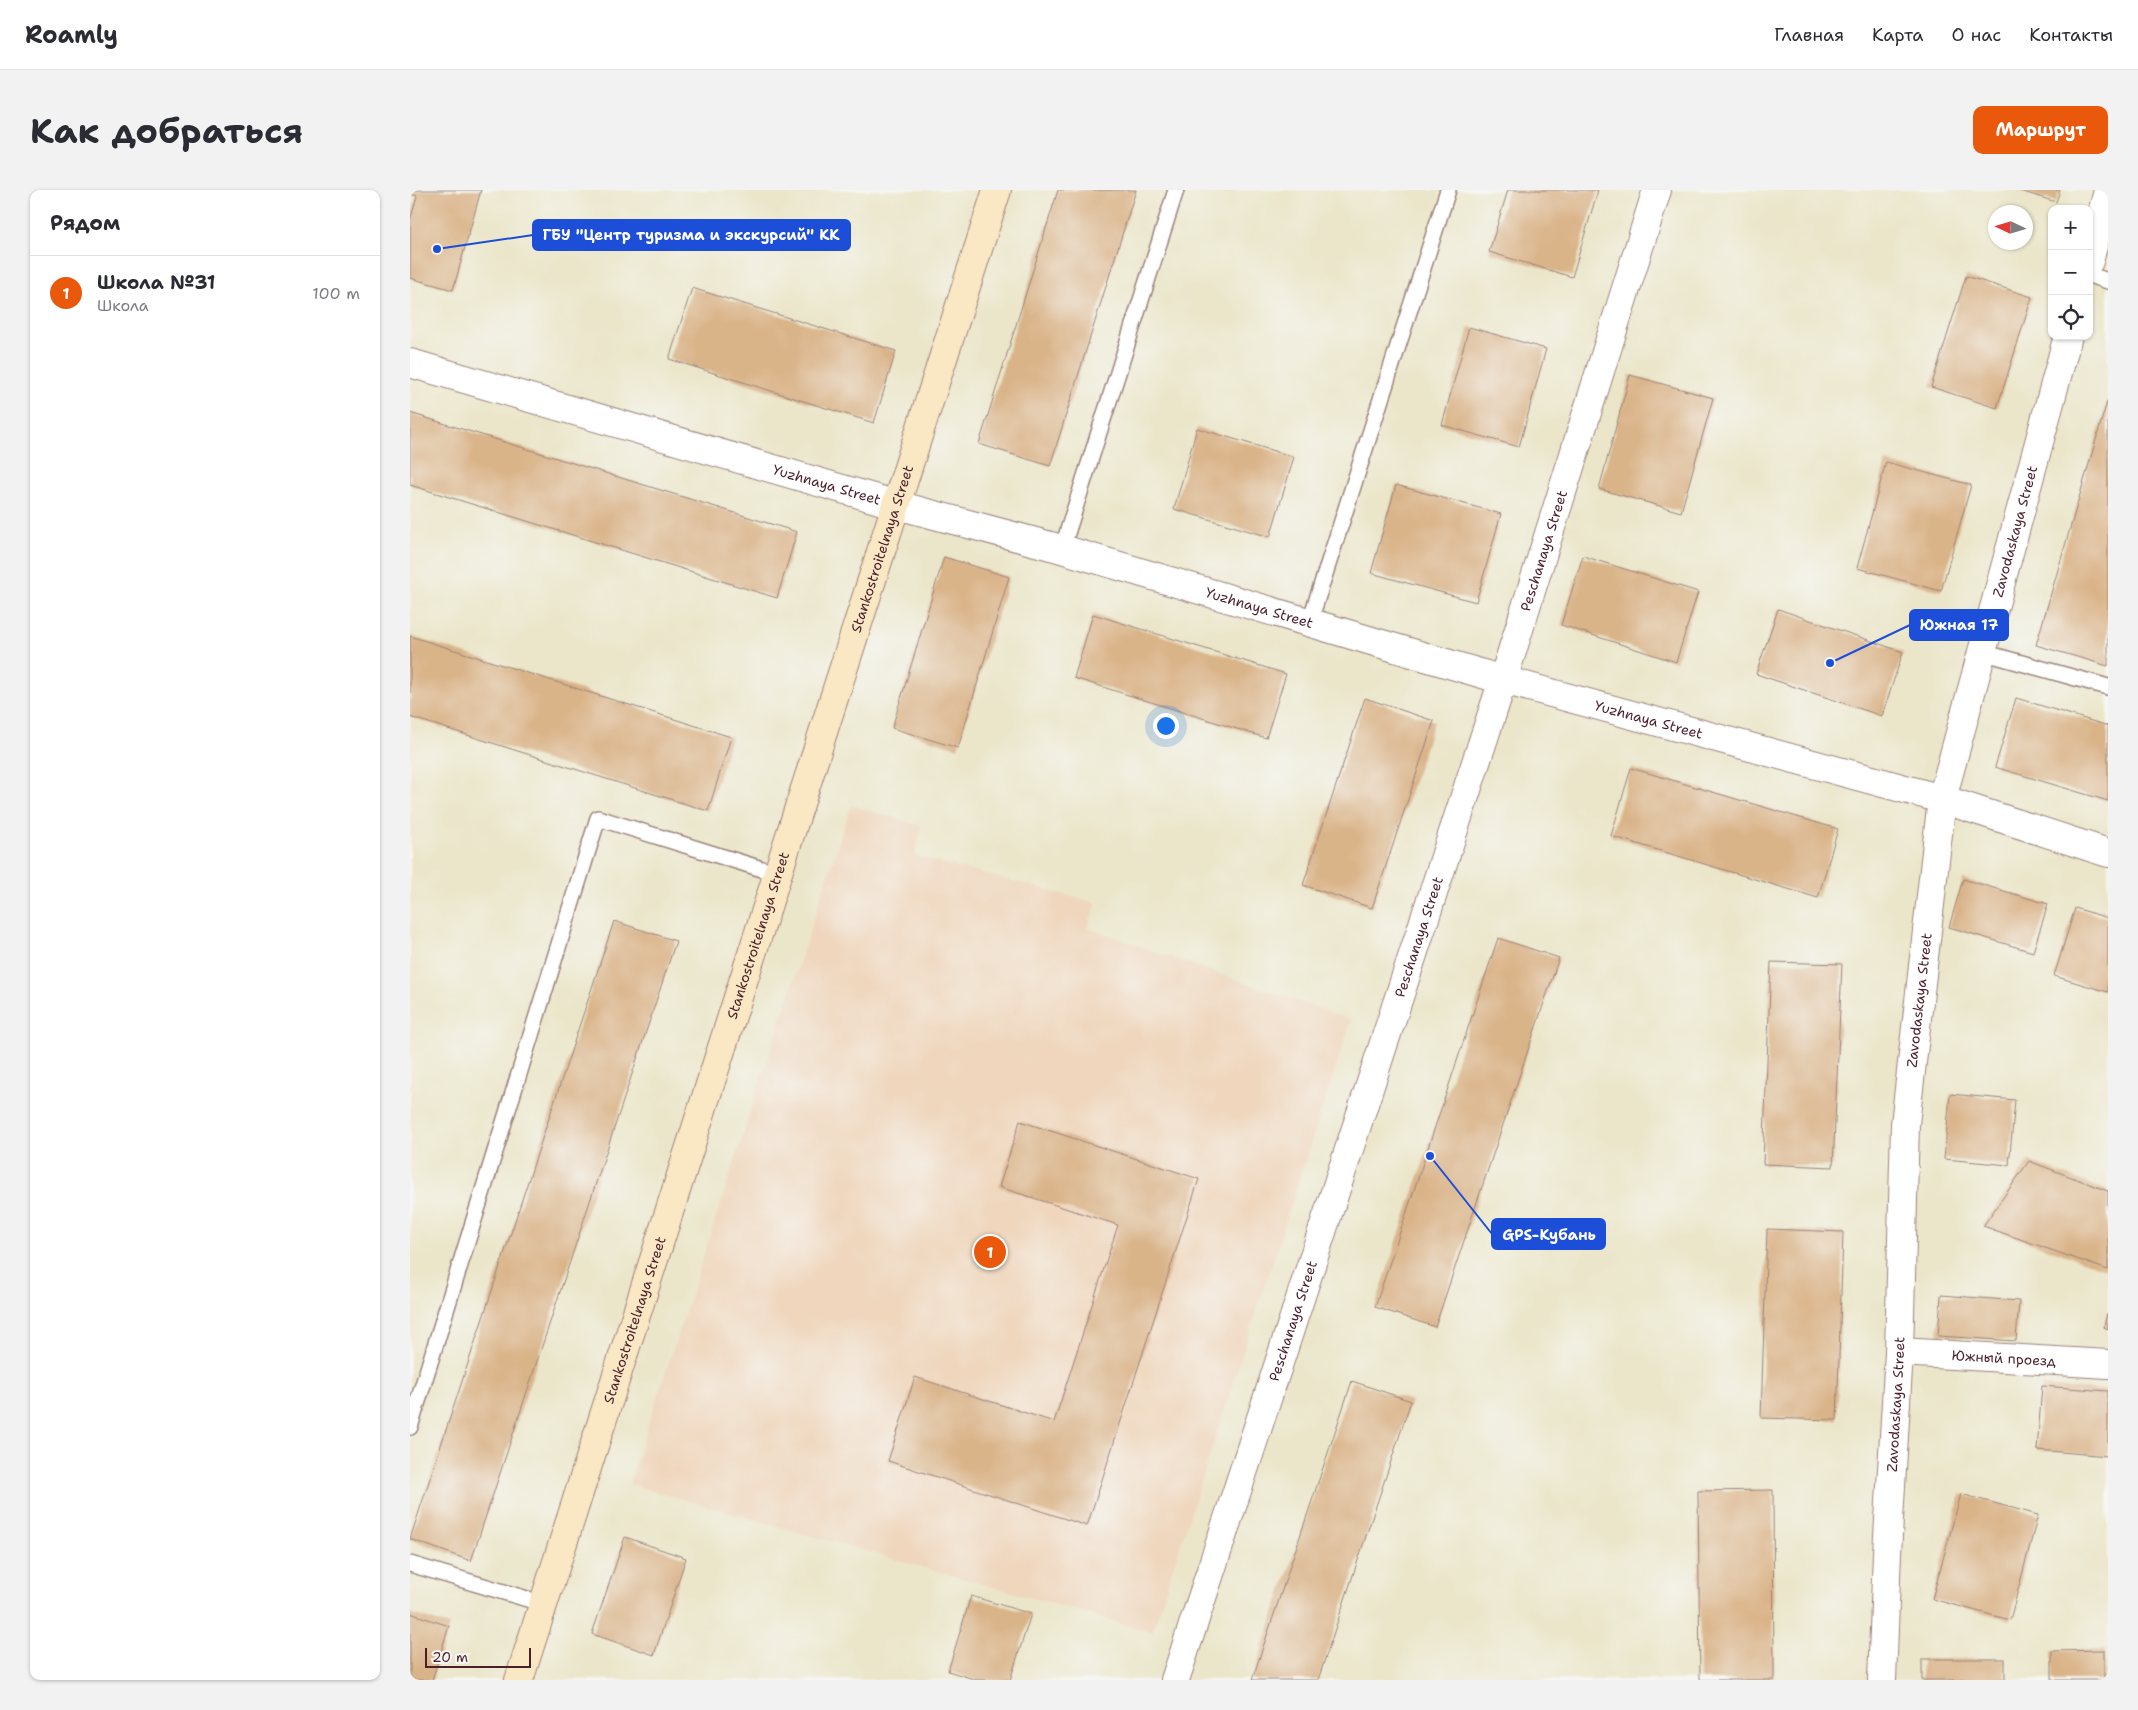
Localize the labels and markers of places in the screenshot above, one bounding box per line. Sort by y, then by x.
callout: ГБУ "Центр туризма и экскурсий" КК [533,220,850,250]
callout: Южная 17 [1910,610,2008,640]
callout: GPS-Кубань [1492,1219,1605,1249]
pin: 1 [974,1233,1006,1271]

